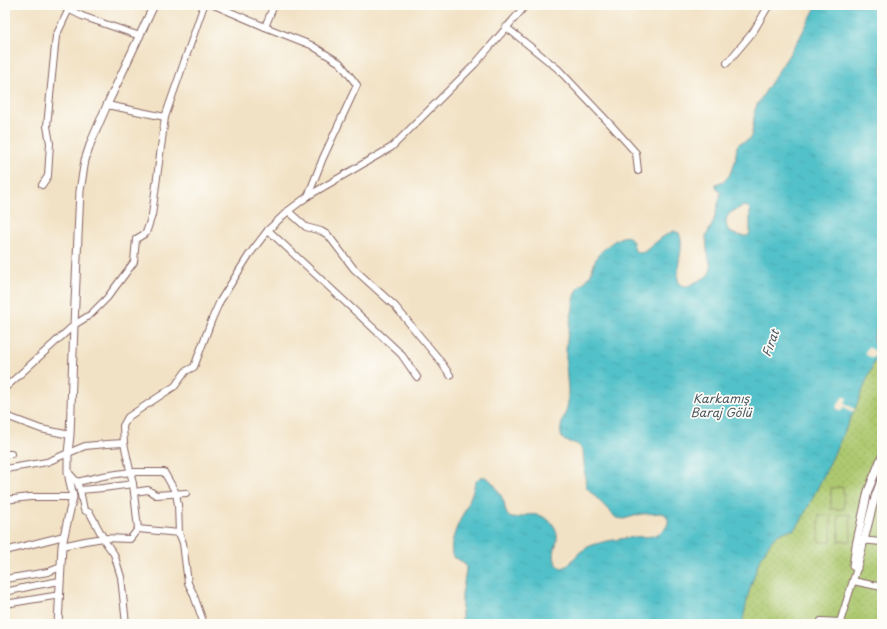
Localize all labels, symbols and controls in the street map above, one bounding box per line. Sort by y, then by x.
water label: Fırat [757,325,784,359]
water label: Karkamış Baraj Gölü [690,389,753,421]

